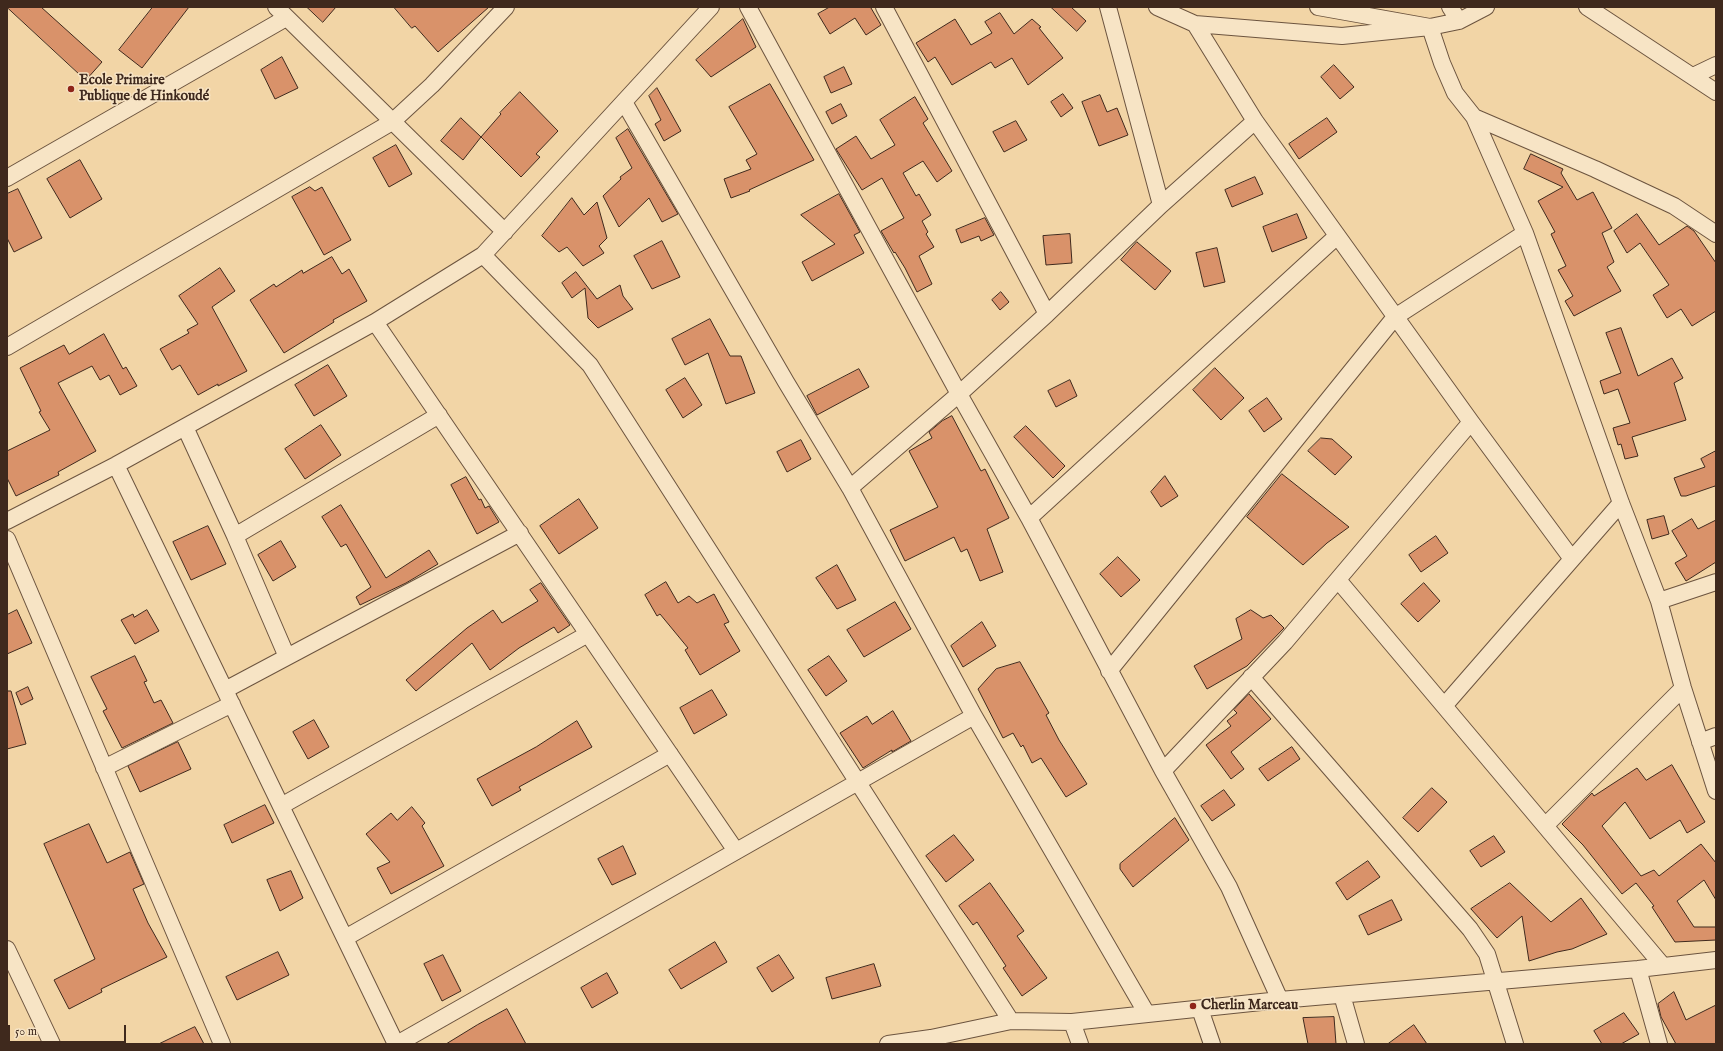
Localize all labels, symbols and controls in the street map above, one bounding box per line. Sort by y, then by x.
place label: Ecole Primaire Publique de Hinkoudé [79,73,209,106]
marker: Ecole Primaire Publique de Hinkoudé [66,84,76,94]
place label: Cherlin Marceau [1201,998,1298,1014]
marker: Cherlin Marceau [1188,1001,1198,1011]
scale bar [10,1017,128,1043]
text: 50 m [15,1024,37,1039]

